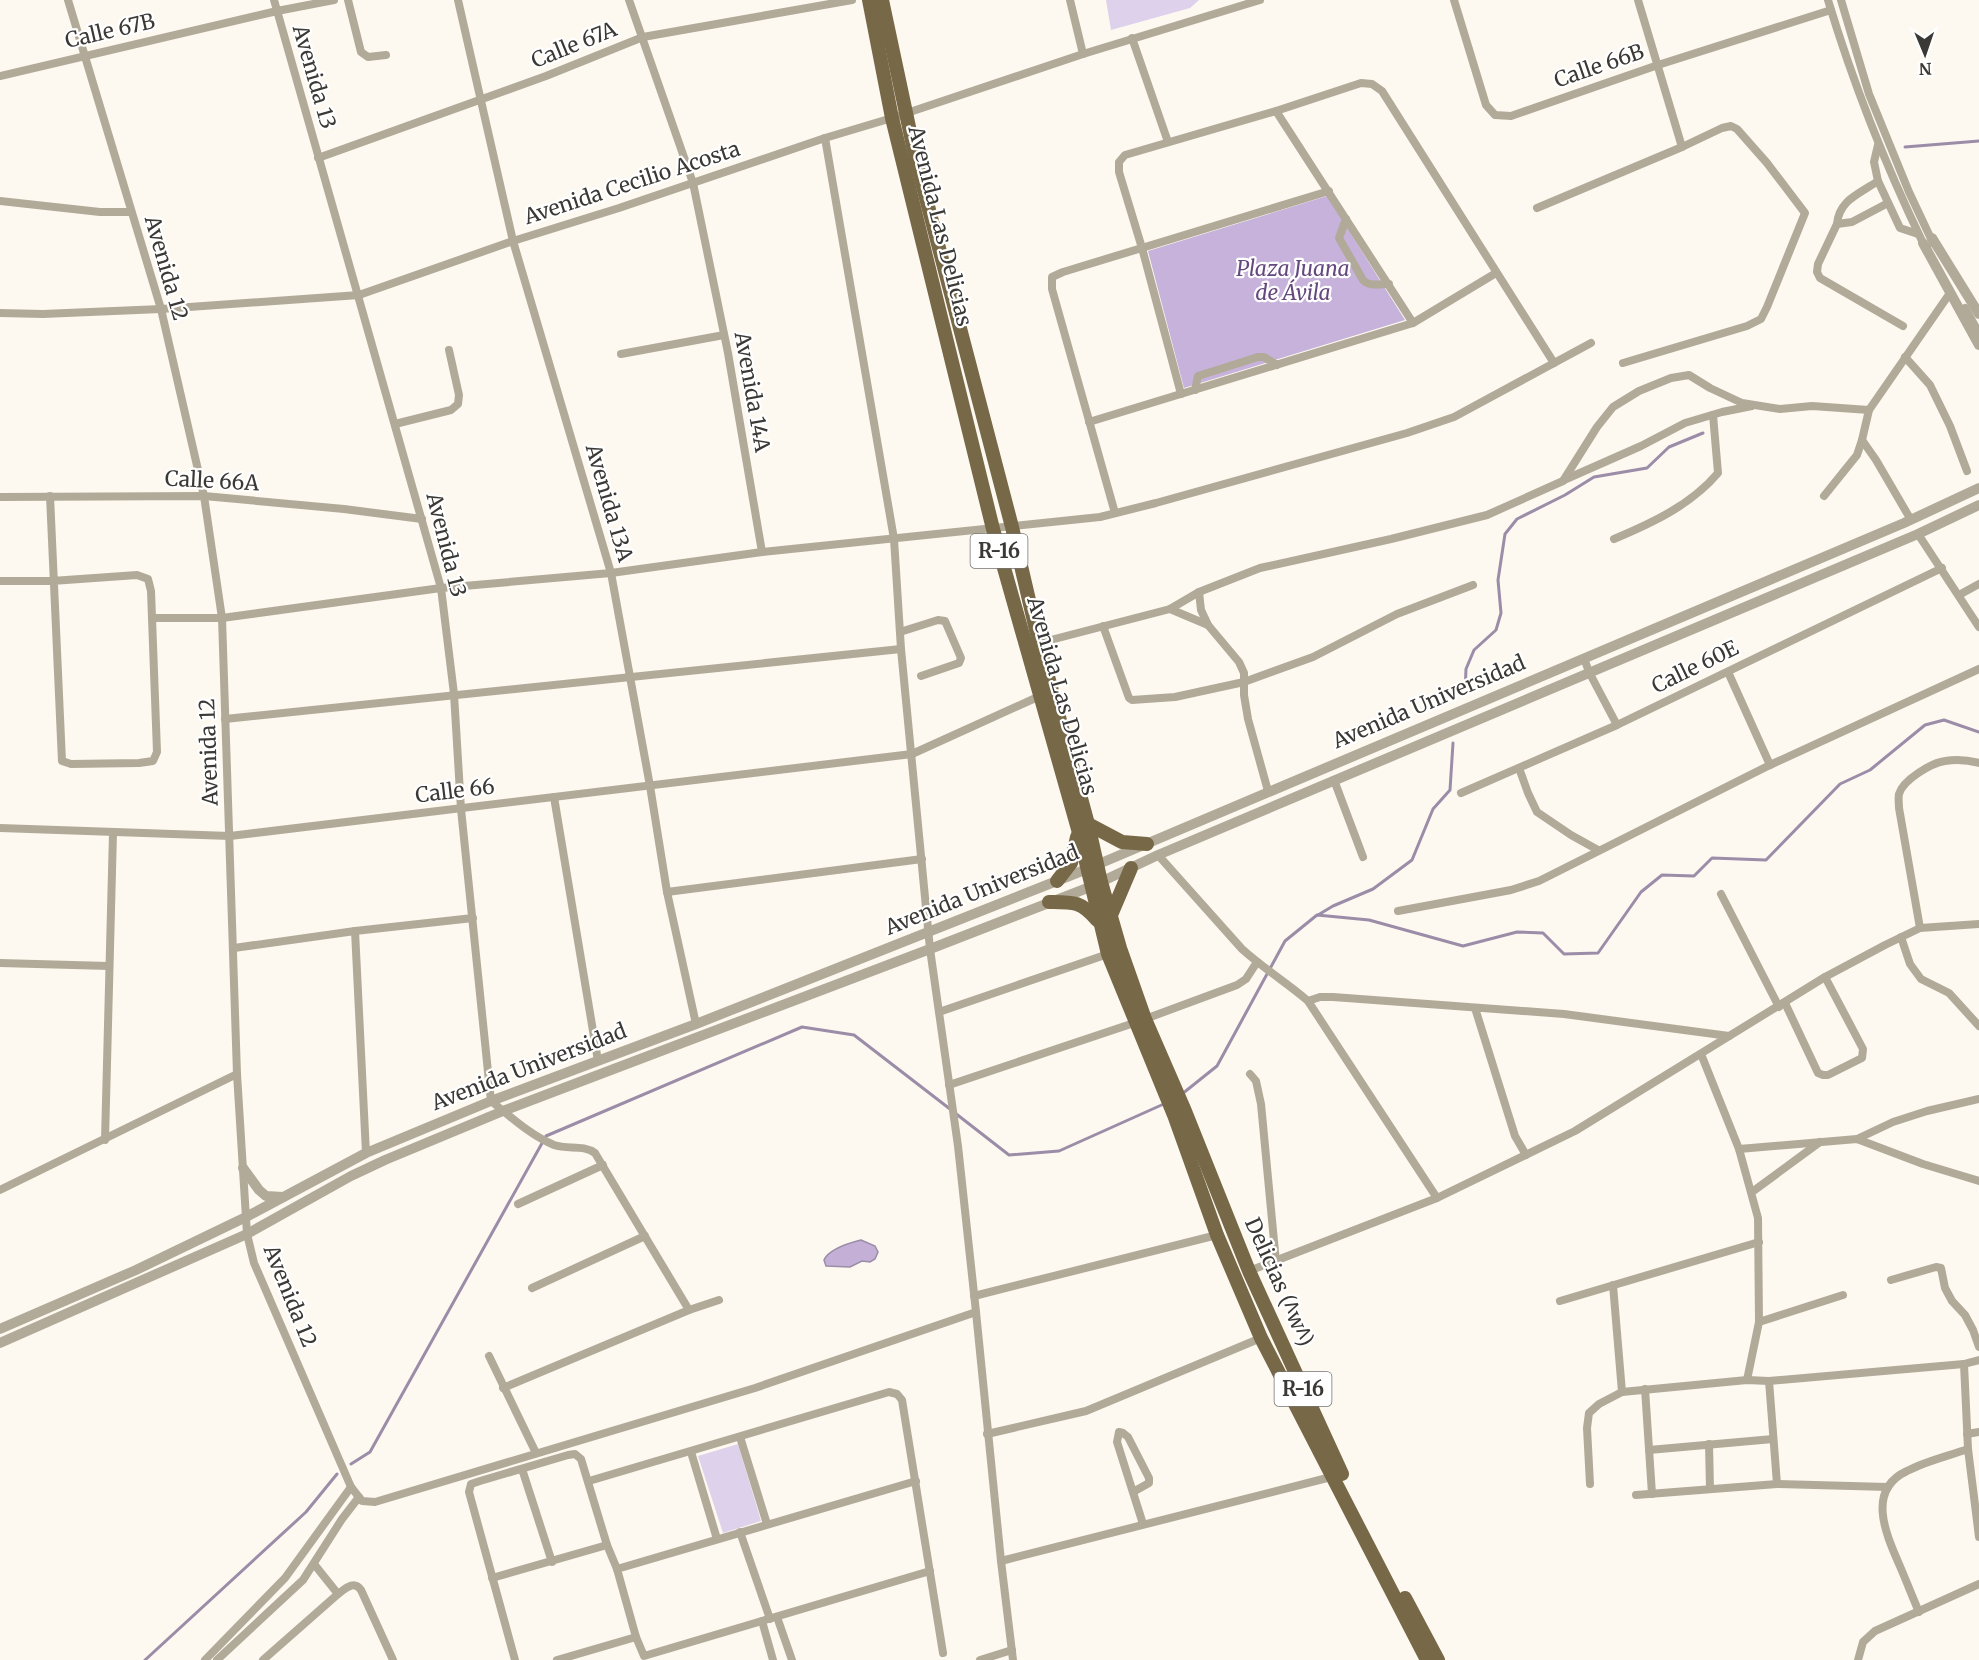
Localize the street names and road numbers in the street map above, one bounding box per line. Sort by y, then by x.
street label: Calle 67B [62,7,157,54]
street label: Calle 67A [527,15,621,74]
street label: Avenida 13 [287,21,342,132]
street label: Calle 66B [1550,38,1647,93]
street label: Avenida Las Delicias [902,122,978,329]
street label: Avenida Cecilio Acosta [519,135,743,231]
street label: Avenida 12 [138,211,194,323]
street label: Avenida 14A [728,329,776,454]
street label: Avenida 13A [580,440,639,565]
street label: Calle 66A [164,465,260,496]
street label: Avenida 13 [420,489,473,600]
road number: R-16 [970,534,1028,568]
street label: Avenida Las Delicias [1021,592,1104,798]
street label: Calle 60E [1647,634,1743,699]
street label: Avenida Universidad [1327,649,1530,755]
street label: Avenida 12 [193,698,224,807]
street label: Calle 66 [414,772,496,809]
street label: Avenida Universidad [880,838,1083,941]
street label: Avenida Universidad [426,1017,631,1117]
street label: Delicias (^w^) [1239,1213,1320,1350]
street label: Avenida 12 [257,1240,323,1351]
road number: R-16 [1274,1372,1332,1406]

